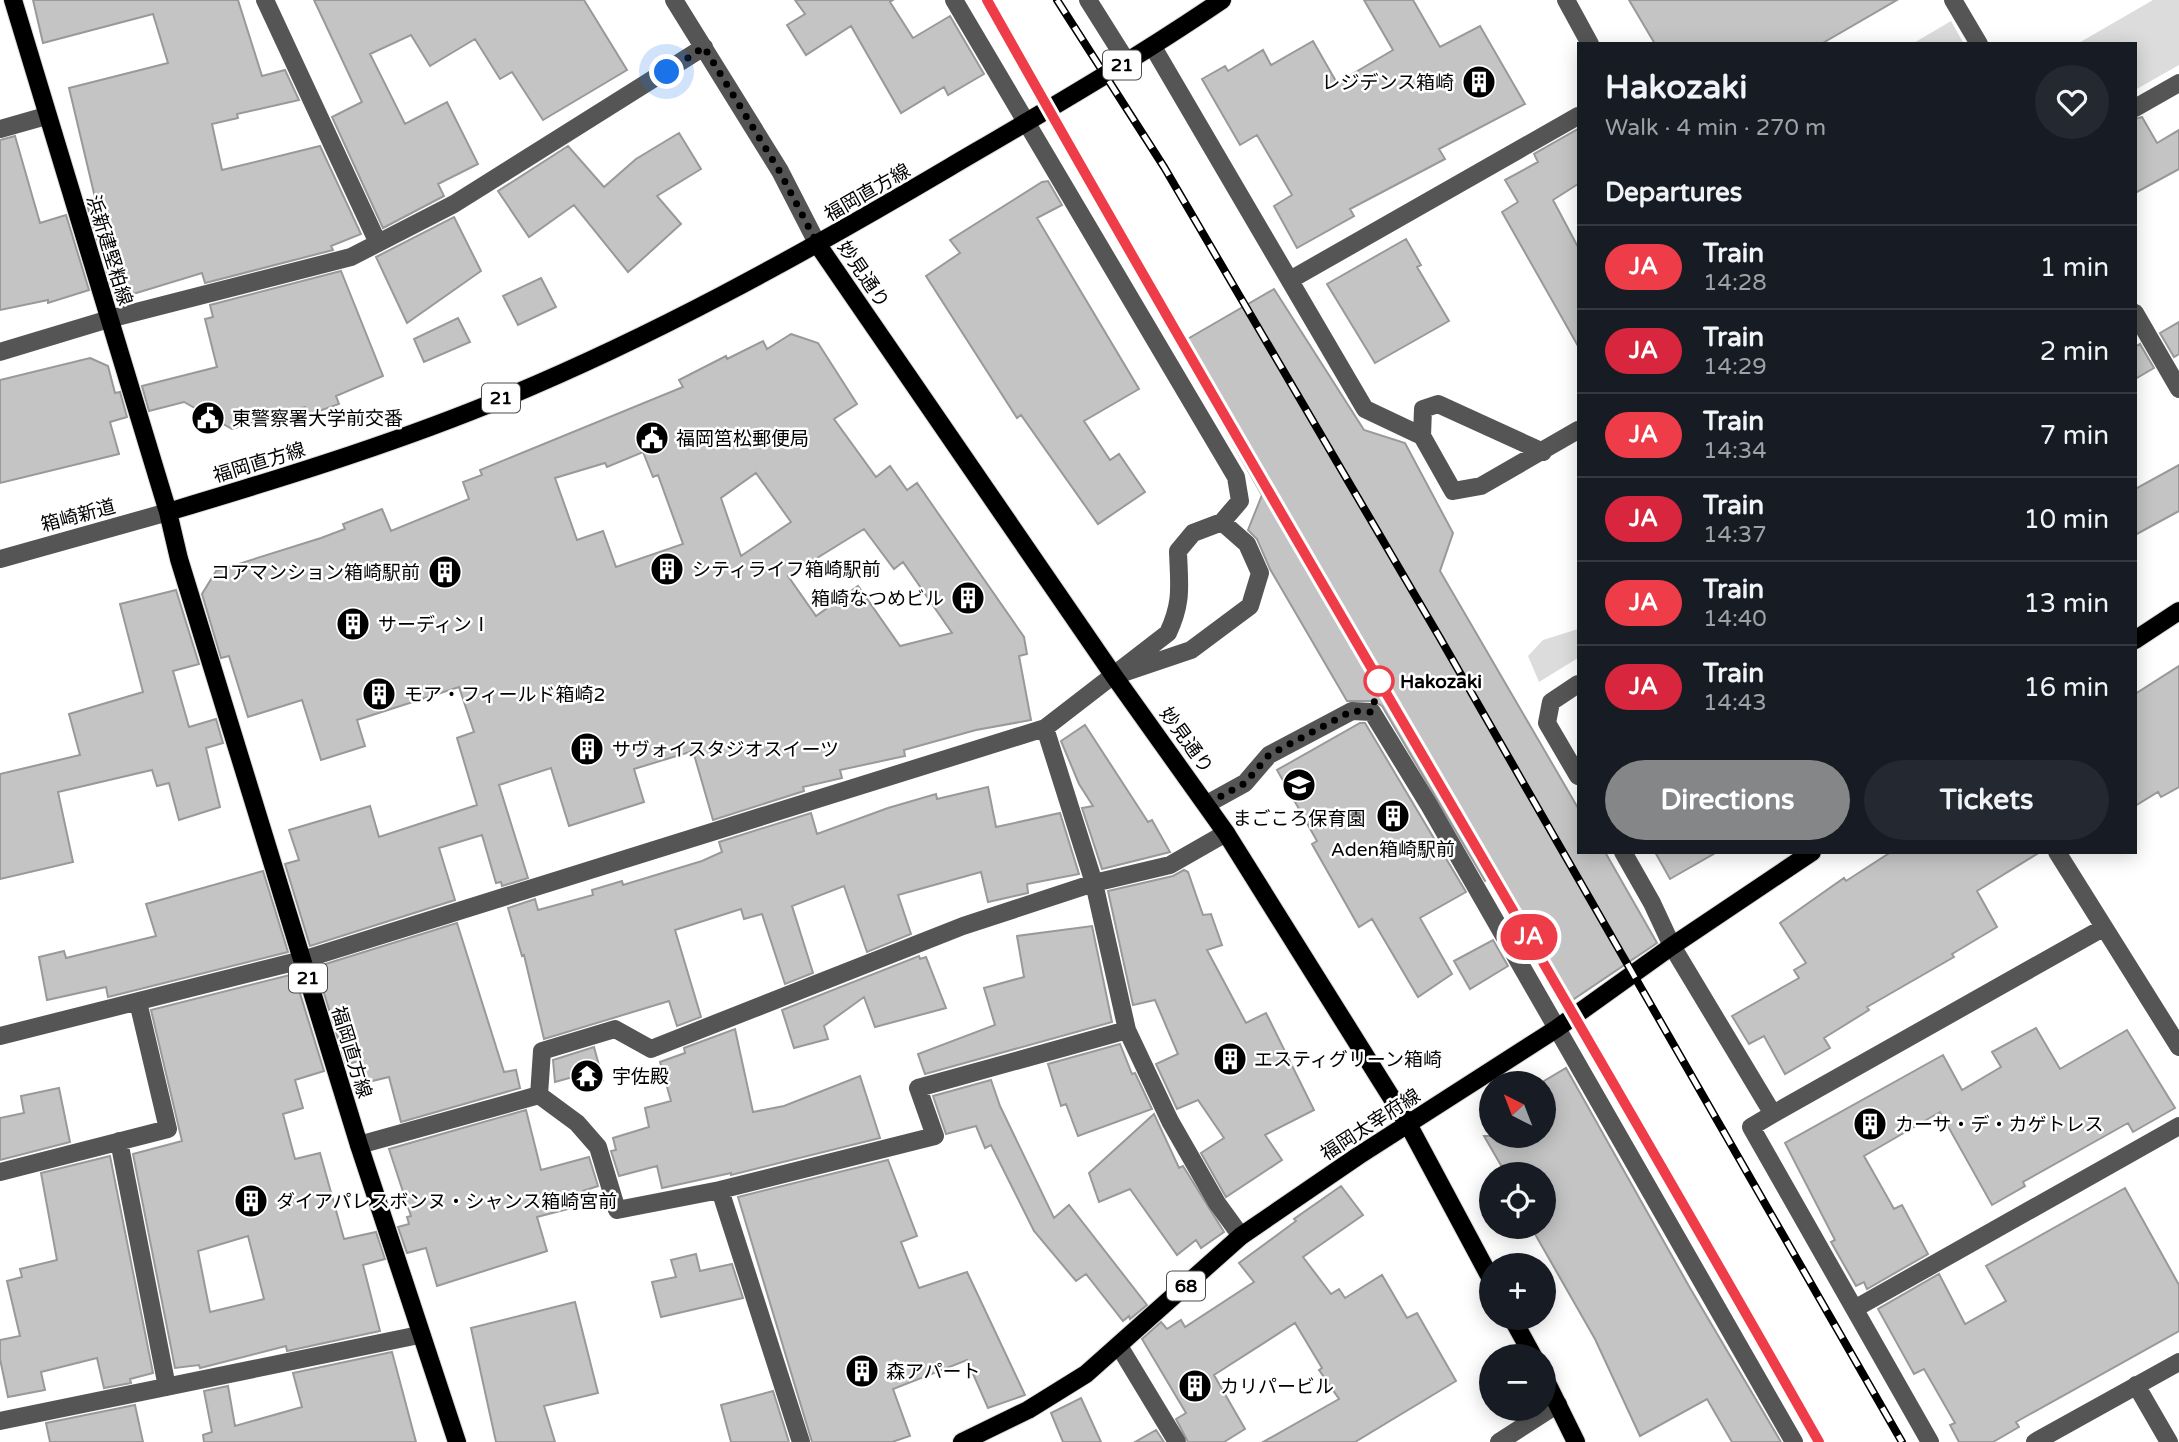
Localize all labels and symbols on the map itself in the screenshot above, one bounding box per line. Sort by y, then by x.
road number: 21 [1103,51,1141,80]
your location [649,54,684,89]
building icon: レジデンス箱崎 [1460,63,1498,101]
place label: レジデンス箱崎 [1321,72,1454,94]
street label: 福岡直方線 [821,160,914,226]
street label: 浜新建堅粕線 [82,193,136,308]
street label: 妙見通り [833,237,894,312]
road number: 21 [482,384,520,412]
public building icon: 東警察署大学前交番 [189,399,227,437]
place label: 東警察署大学前交番 [232,408,403,430]
public building icon: 福岡筥松郵便局 [633,419,671,457]
place label: 福岡筥松郵便局 [676,428,809,450]
street label: 福岡直方線 [211,439,308,487]
street label: 箱崎新道 [39,496,118,536]
building icon: シティライフ箱崎駅前 [648,550,686,588]
building icon: コアマンション箱崎駅前 [426,553,464,591]
place label: シティライフ箱崎駅前 [692,559,881,581]
place label: コアマンション箱崎駅前 [211,562,420,584]
building icon: 箱崎なつめビル [949,579,987,617]
place label: 箱崎なつめビル [811,588,944,610]
building icon: サーディンⅠ [334,605,372,643]
place label: サーディンⅠ [378,614,491,636]
marker: Hakozaki [1364,666,1394,696]
place label: Hakozaki [1400,671,1482,693]
building icon: モア・フィールド箱崎2 [360,675,398,713]
place label: モア・フィールド箱崎2 [404,684,606,706]
street label: 妙見通り [1155,703,1217,778]
building icon: サヴォイスタジオスイーツ [568,730,606,768]
place label: サヴォイスタジオスイーツ [612,739,839,761]
school or university icon: まごころ保育園 [1280,766,1318,804]
building icon: Aden箱崎駅前 [1374,797,1412,835]
place label: まごころ保育園 [1232,808,1366,830]
place label: Aden箱崎駅前 [1331,839,1455,861]
line badge: JA [1498,914,1560,960]
road number: 21 [289,964,327,993]
street label: 福岡直方線 [327,1004,375,1101]
building icon: エスティグリーン箱崎 [1211,1040,1249,1078]
place label: エスティグリーン箱崎 [1254,1049,1442,1071]
temple icon: 宇佐殿 [568,1057,606,1095]
place label: 宇佐殿 [612,1066,669,1088]
north arrow [1479,1071,1556,1148]
street label: 福岡太宰府線 [1317,1085,1424,1165]
building icon: カーサ・デ・カゲトレス [1851,1105,1889,1143]
place label: カーサ・デ・カゲトレス [1895,1114,2104,1136]
building icon: ダイアパレスボンヌ・シャンス箱崎宮前 [232,1182,270,1220]
place label: ダイアパレスボンヌ・シャンス箱崎宮前 [276,1191,617,1213]
road number: 68 [1167,1272,1205,1301]
building icon: 森アパート [843,1352,881,1390]
place label: 森アパート [886,1361,981,1383]
building icon: カリパービル [1176,1367,1214,1405]
place label: カリパービル [1220,1376,1334,1398]

